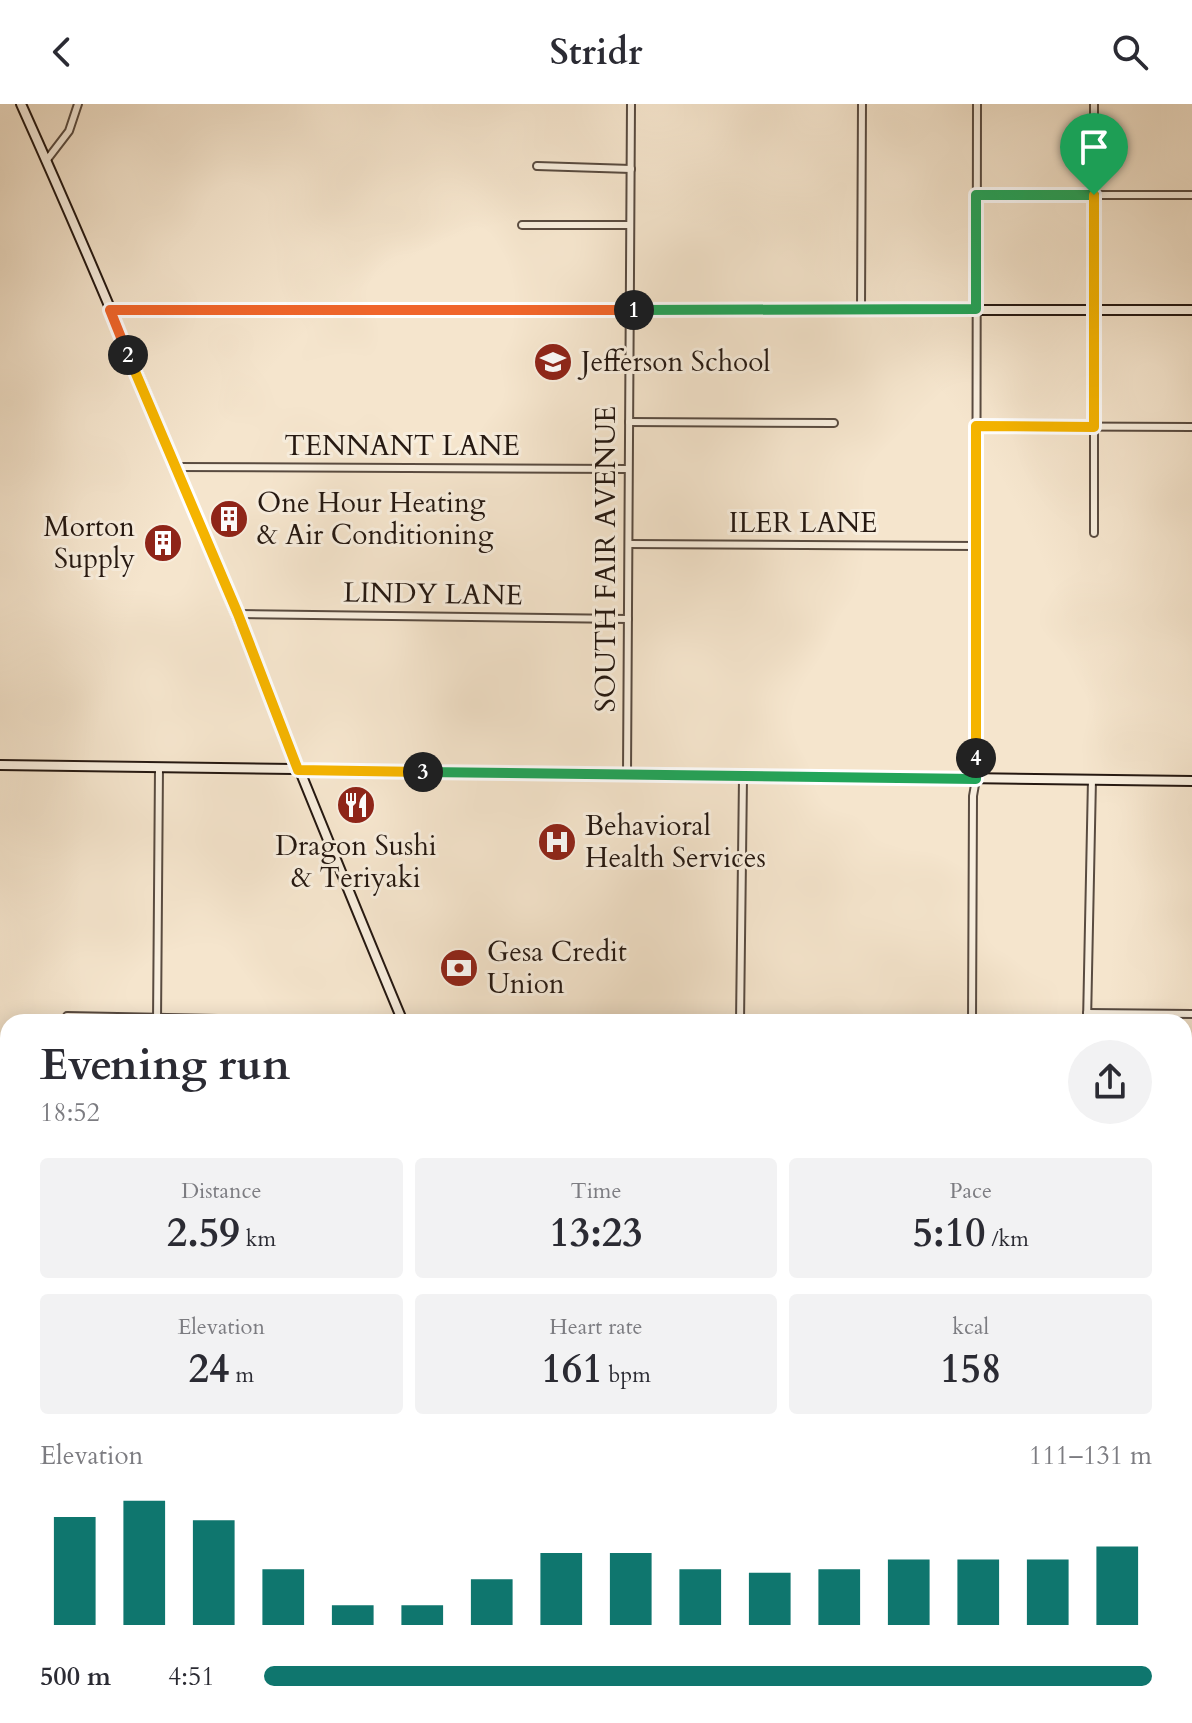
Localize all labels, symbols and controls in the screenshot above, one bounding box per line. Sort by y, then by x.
text: Stridr [550,28,642,77]
icon: back [40,30,84,74]
icon: search [1108,30,1152,74]
pin [1060,113,1128,195]
icon: arrive [1072,125,1116,169]
pin: 1 [614,290,654,330]
text: 1 [628,295,640,325]
pin: 2 [108,335,148,375]
text: 2 [122,340,134,370]
school or university icon: Jefferson School [532,341,574,383]
place label: Jefferson School [577,343,770,381]
street label: SOUTH FAIR AVENUE [587,406,625,712]
street label: TENNANT LANE [284,427,520,465]
place label: One Hour Heating & Air Conditioning [257,484,494,554]
building icon: One Hour Heating & Air Conditioning [208,498,250,540]
street label: ILER LANE [729,504,877,542]
place label: Morton Supply [43,508,135,578]
building icon: Morton Supply [142,522,184,564]
street label: LINDY LANE [343,573,523,615]
pin: 4 [956,738,996,778]
text: 4 [970,743,982,773]
pin: 3 [403,752,443,792]
text: 3 [417,757,429,787]
restaurant icon: Dragon Sushi & Teriyaki [335,784,377,826]
place label: Behavioral Health Services [585,807,766,877]
hospital icon: Behavioral Health Services [536,821,578,863]
place label: Dragon Sushi & Teriyaki [275,827,437,897]
place label: Gesa Credit Union [487,933,627,1003]
bank icon: Gesa Credit Union [438,947,480,989]
text: Evening run [40,1035,290,1095]
button: share [1068,1040,1152,1124]
text: 18:52 [40,1095,100,1130]
text: Distance [181,1176,262,1206]
text: Time [571,1176,621,1206]
text: Pace [949,1176,992,1206]
text: 2.59 [167,1206,240,1261]
text: 13:23 [549,1206,643,1261]
text: 5:10 [912,1206,985,1261]
text: km [240,1224,276,1254]
text: /km [985,1224,1029,1254]
text: Elevation [178,1312,265,1342]
text: Heart rate [549,1312,643,1342]
text: kcal [952,1312,989,1342]
text: 24 [189,1342,230,1397]
text: 161 [541,1342,603,1397]
text: 158 [940,1342,1001,1397]
text: m [230,1360,254,1390]
text: bpm [603,1360,651,1390]
text: Elevation [40,1438,143,1473]
text: 111–131 m [1029,1438,1152,1473]
text: 500 m [40,1659,111,1694]
text: 4:51 [168,1659,215,1694]

